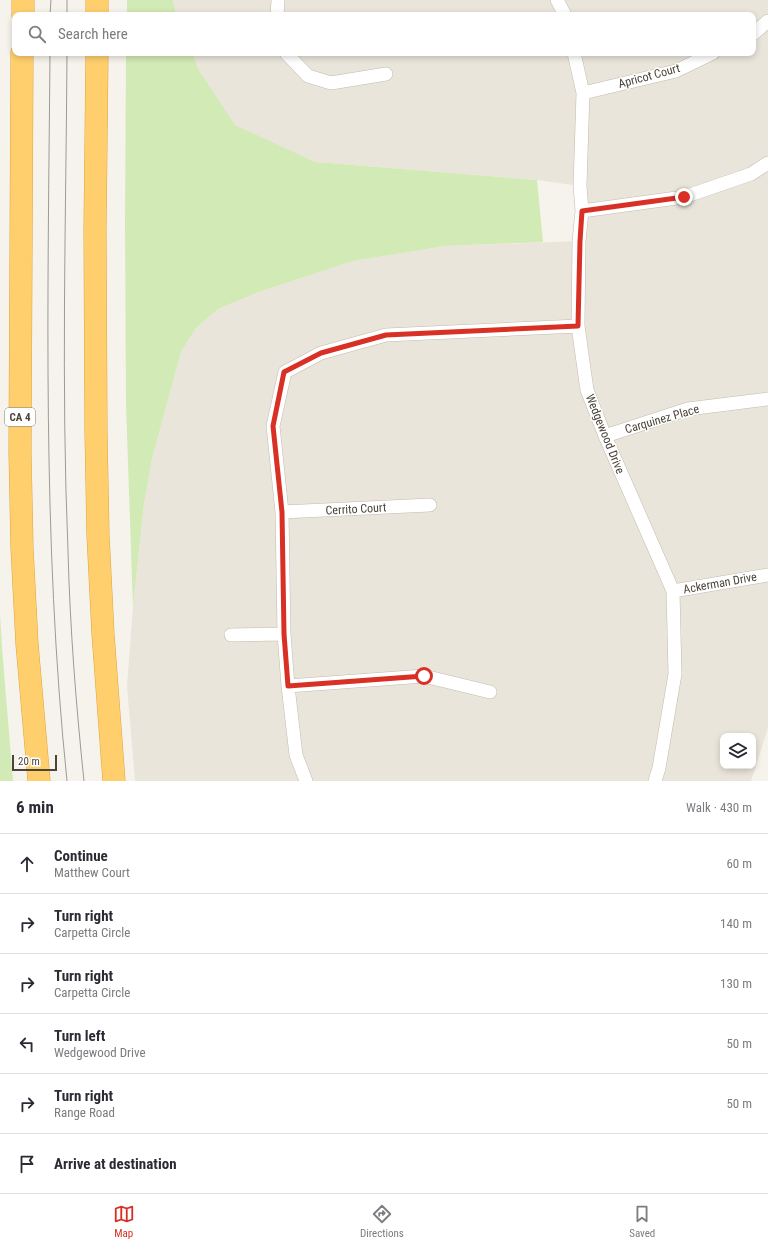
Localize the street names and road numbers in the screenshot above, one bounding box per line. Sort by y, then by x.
street label: Apricot Court [617,61,682,91]
street label: Wedgewood Drive [583,392,627,476]
street label: Carquinez Place [623,402,701,436]
road number: CA 4 [5,408,35,426]
street label: Cerrito Court [325,500,387,518]
street label: Ackerman Drive [682,570,758,596]

